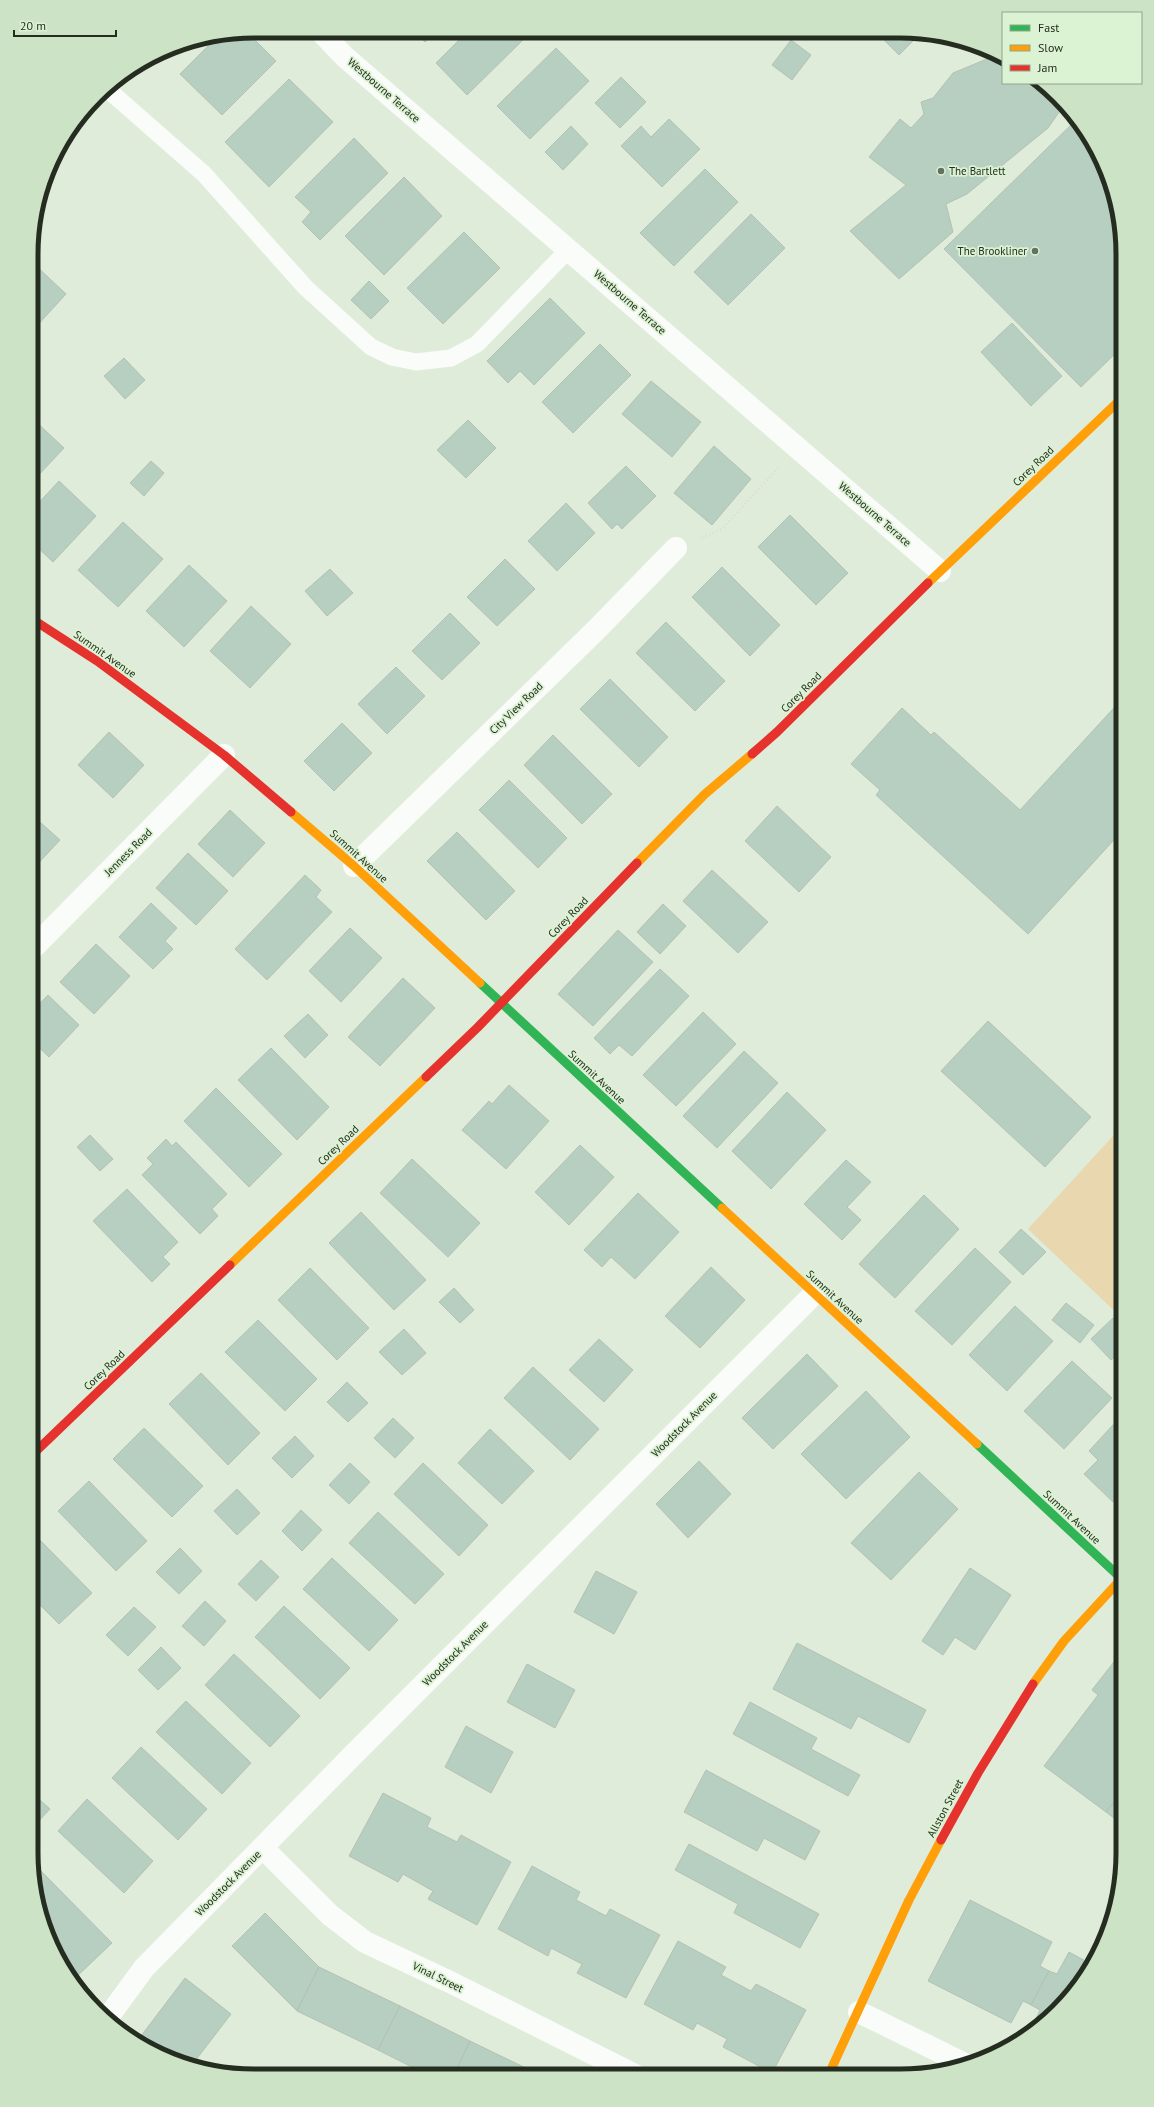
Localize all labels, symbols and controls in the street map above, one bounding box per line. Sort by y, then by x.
scale bar [14,12,116,38]
legend [1002,12,1142,84]
text: 20 m [20,18,46,33]
text: Fast [1038,20,1059,35]
text: Slow [1038,40,1063,55]
street label: Westbourne Terrace [345,55,424,126]
text: Jam [1037,60,1057,75]
place label: The Bartlett [949,164,1006,178]
marker: The Bartlett [936,166,946,176]
place label: The Brookliner [958,244,1027,258]
marker: The Brookliner [1030,246,1040,256]
street label: Westbourne Terrace [591,267,670,338]
street label: Corey Road [1009,443,1057,489]
street label: Westbourne Terrace [836,479,915,550]
street label: Summit Avenue [71,627,139,681]
street label: Corey Road [778,669,824,715]
street label: City View Road [486,679,546,737]
street label: Jenness Road [100,825,155,880]
street label: Summit Avenue [327,826,391,886]
street label: Corey Road [545,893,591,941]
street label: Summit Avenue [565,1047,629,1107]
street label: Corey Road [314,1122,362,1168]
street label: Summit Avenue [803,1267,867,1327]
street label: Corey Road [80,1347,128,1393]
street label: Woodstock Avenue [648,1388,720,1460]
street label: Summit Avenue [1040,1487,1104,1547]
street label: Woodstock Avenue [419,1617,491,1689]
street label: Allston Street [924,1776,966,1840]
street label: Woodstock Avenue [192,1847,264,1919]
street label: Vinal Street [409,1958,466,1995]

